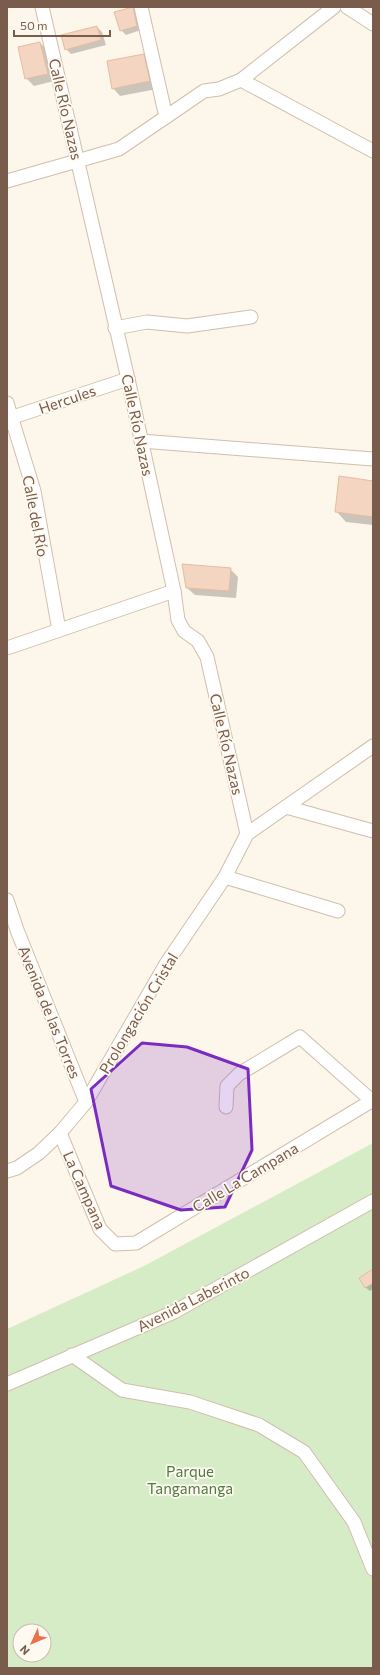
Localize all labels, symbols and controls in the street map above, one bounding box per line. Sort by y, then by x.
scale bar [14,12,110,38]
text: 50 m [20,18,48,32]
street label: Calle Río Nazas [46,57,86,162]
street label: Calle Río Nazas [118,372,158,478]
street label: Hercules [36,381,98,417]
street label: Calle del Río [19,474,53,558]
street label: Calle Río Nazas [207,692,247,797]
street label: Avenida de las Torres [15,943,85,1081]
street label: Prolongación Cristal [95,949,181,1077]
street label: Calle La Campana [189,1138,301,1216]
street label: La Campana [60,1148,110,1232]
street label: Avenida Laberinto [134,1263,252,1335]
park label: Parque Tangamanga [147,1462,233,1497]
north arrow [12,1623,52,1663]
text: N [17,1643,32,1658]

